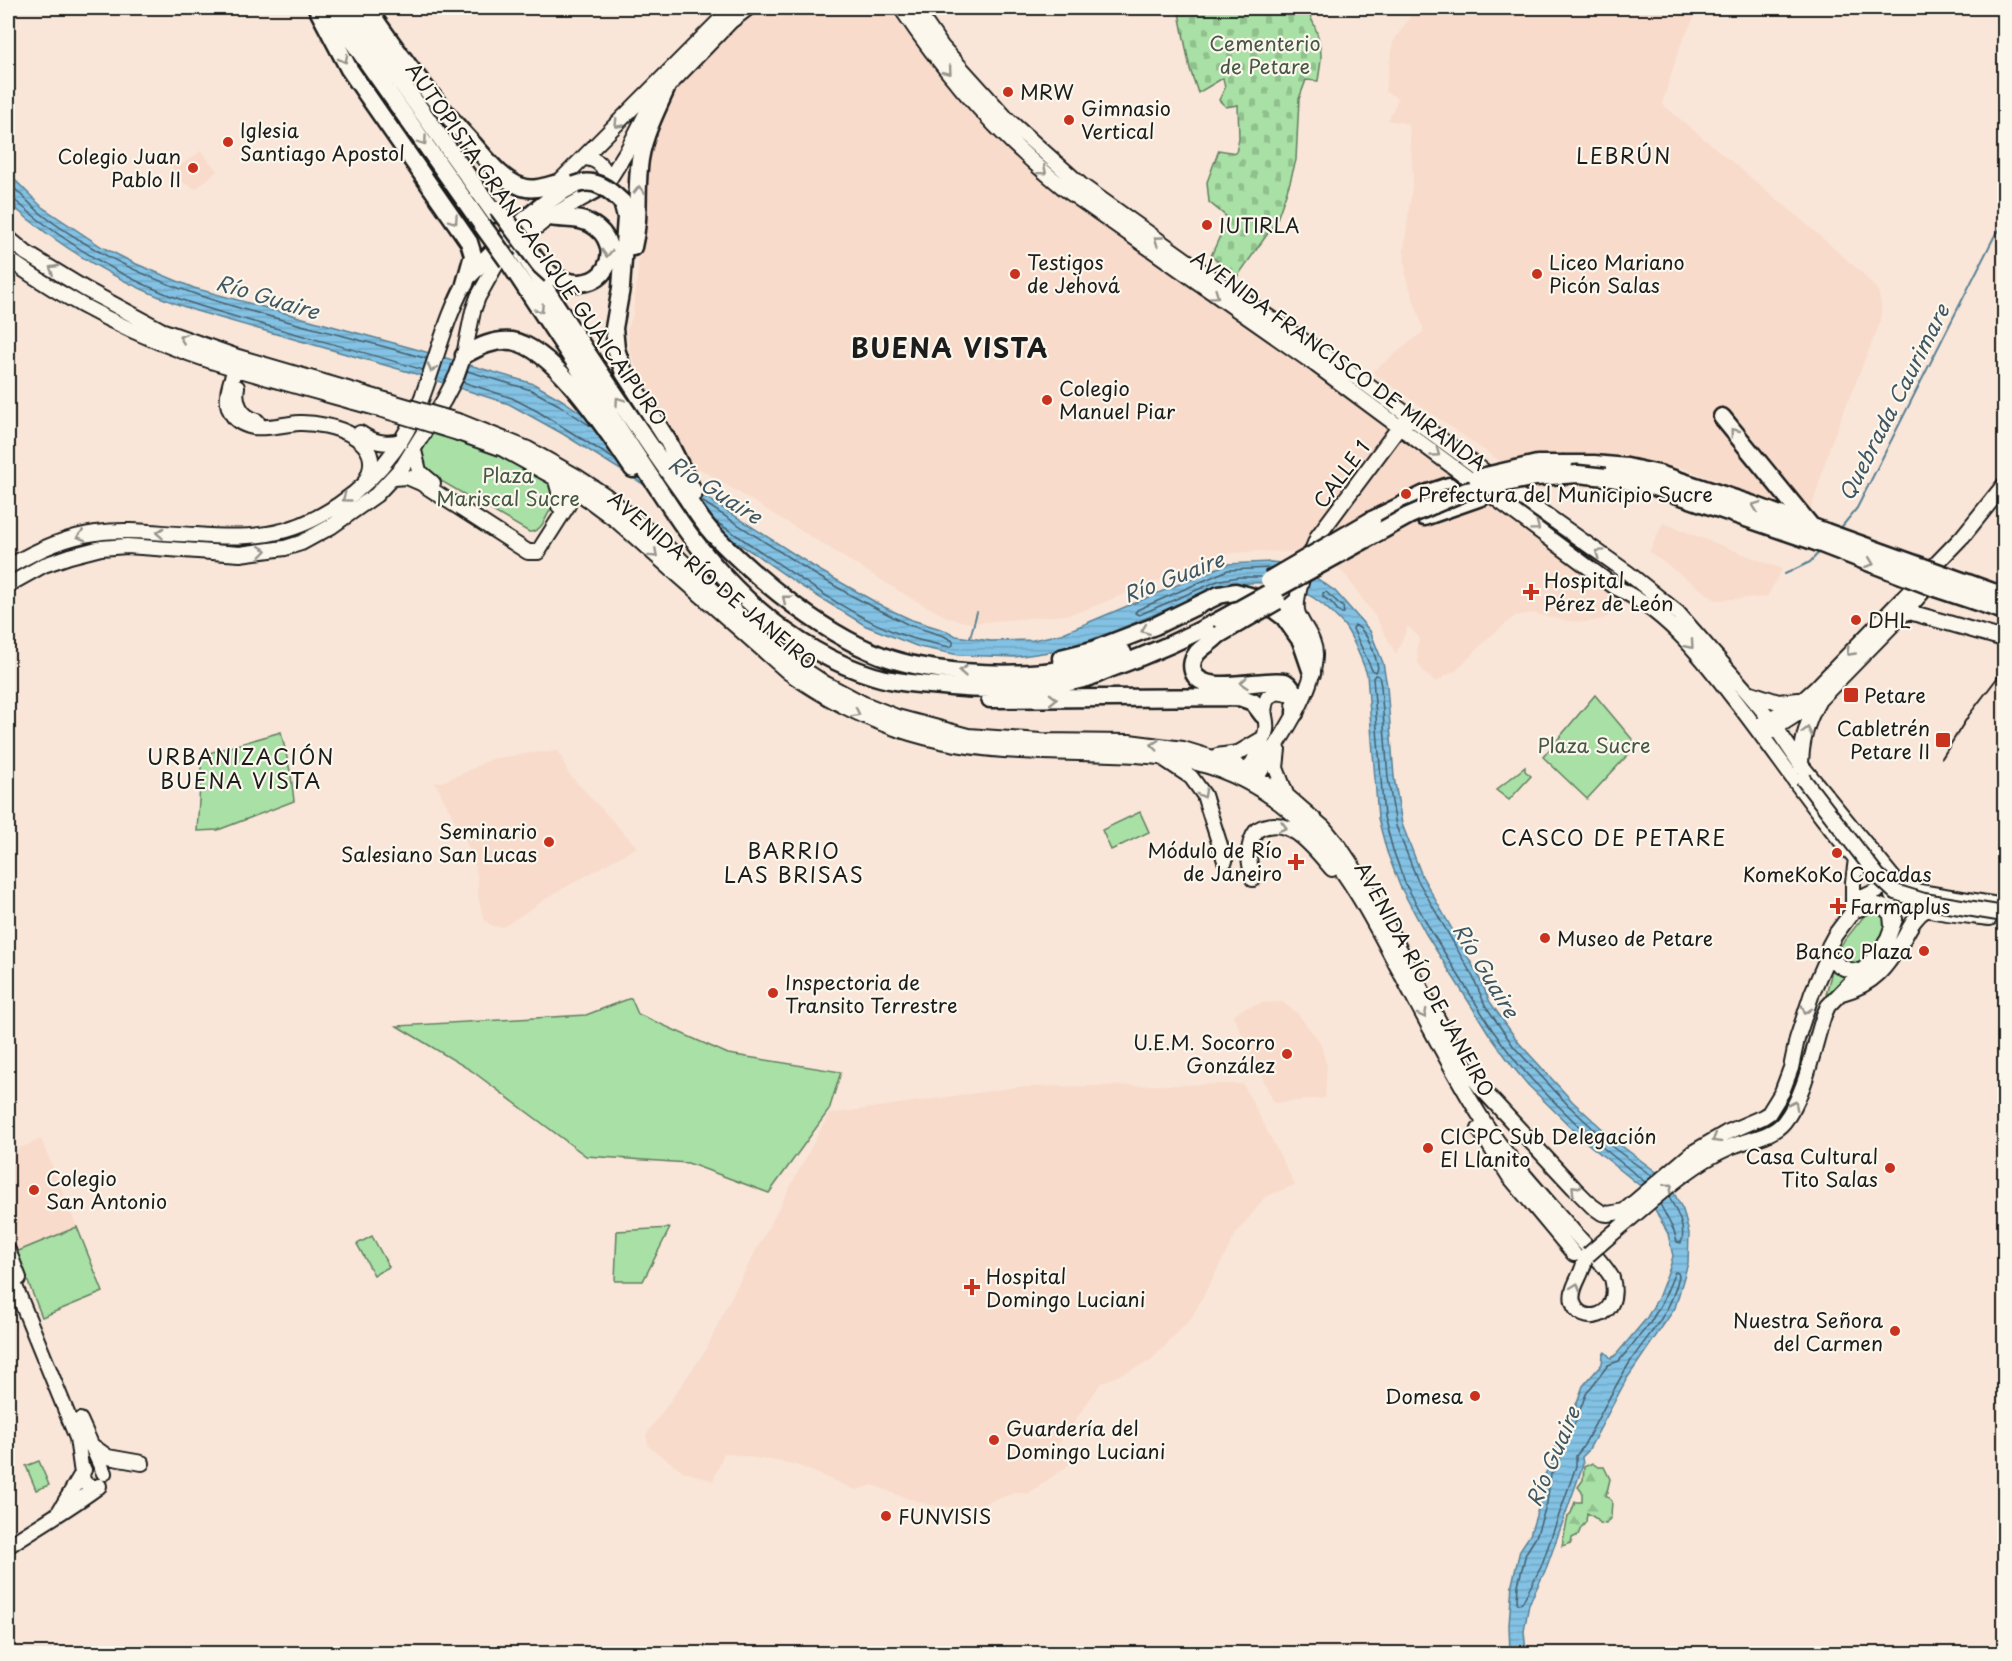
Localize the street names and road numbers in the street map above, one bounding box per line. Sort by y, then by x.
street label: AUTOPISTA GRAN CACIQUE GUAICAIPURO [399,56,675,432]
street label: AVENIDA FRANCISCO DE MIRANDA [1185,243,1493,477]
street label: CALLE 1 [1306,434,1376,514]
street label: AVENIDA RÍO DE JANEIRO [602,484,824,676]
street label: AVENIDA RÍO DE JANEIRO [1348,856,1502,1102]

